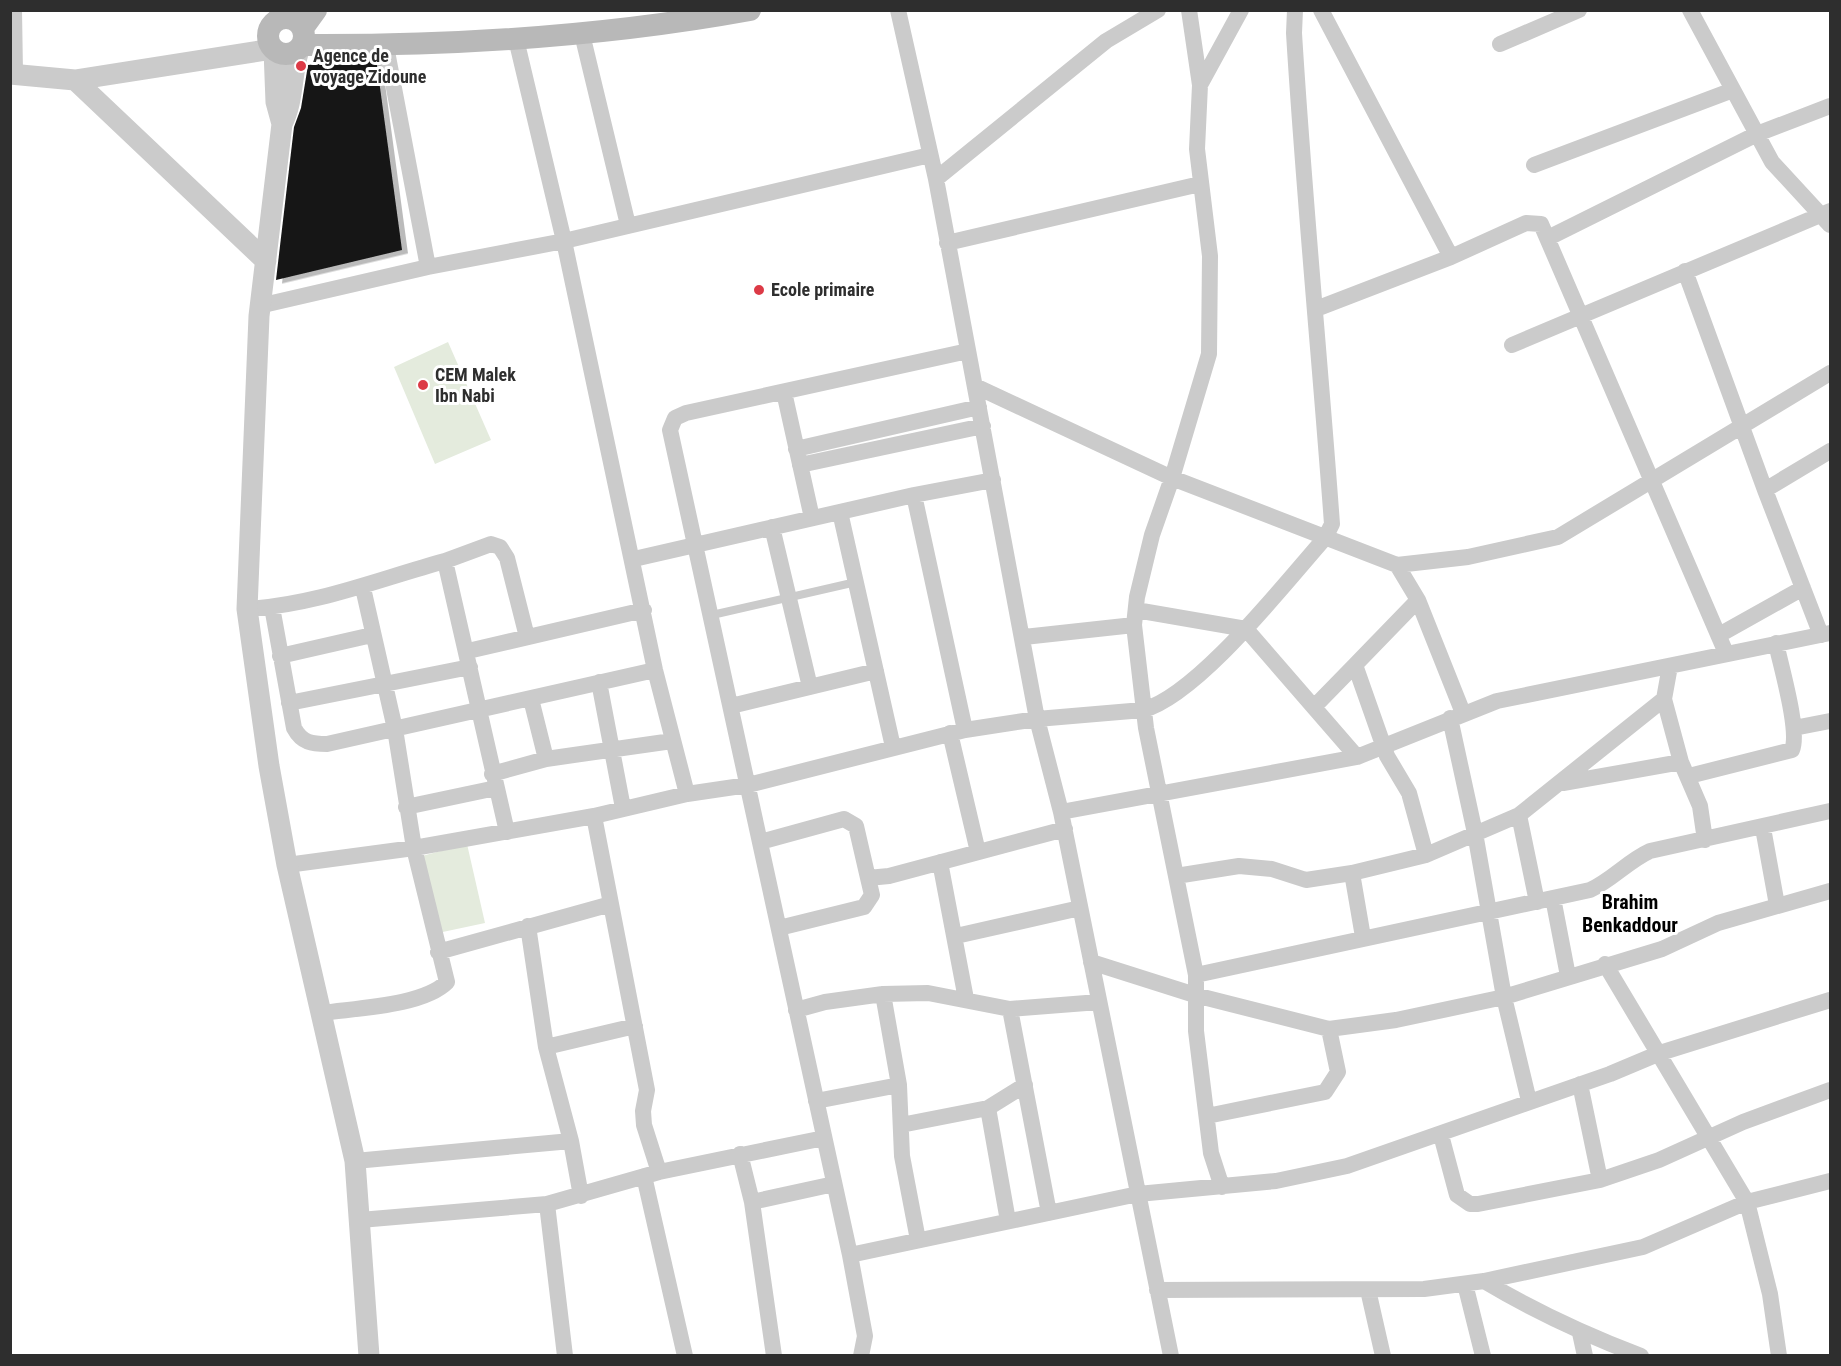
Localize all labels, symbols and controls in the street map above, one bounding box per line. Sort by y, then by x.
place label: Agence de voyage Zidoune [313,45,427,87]
marker: Agence de voyage Zidoune [294,59,308,73]
place label: Ecole primaire [771,279,875,300]
marker: Ecole primaire [752,283,766,297]
place label: CEM Malek Ibn Nabi [435,364,516,406]
marker: CEM Malek Ibn Nabi [416,378,430,392]
district label: Brahim Benkaddour [1582,890,1678,937]

